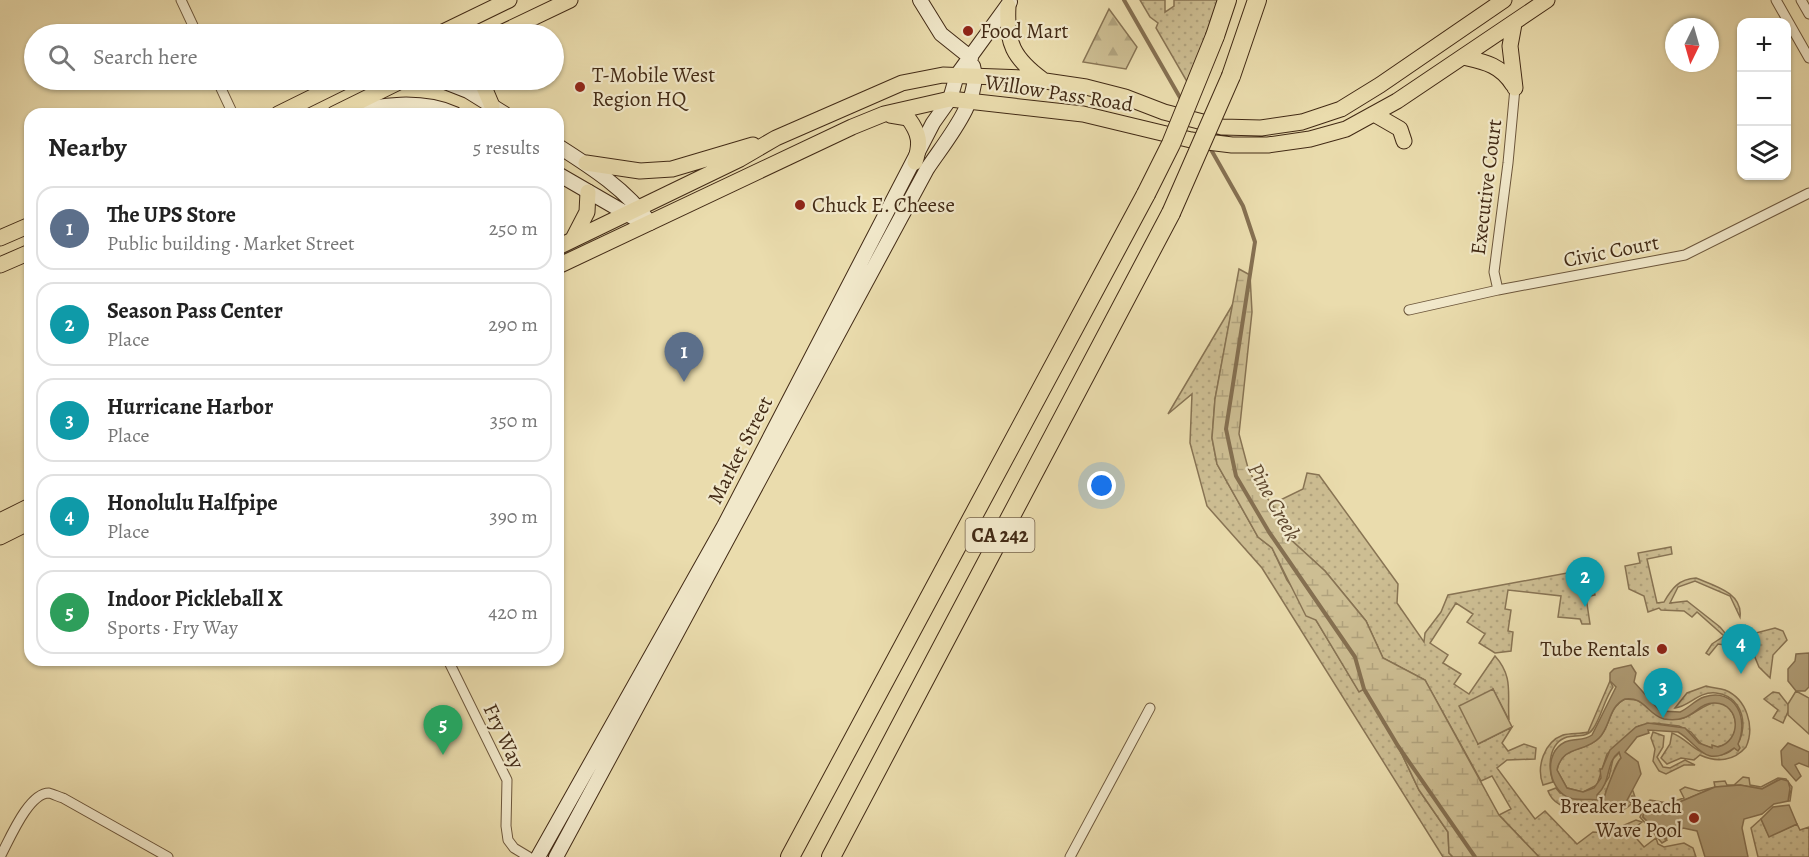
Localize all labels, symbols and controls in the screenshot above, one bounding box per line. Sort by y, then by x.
place label: Food Mart [980,17,1069,45]
north arrow [1665,18,1719,72]
map controls [1737,18,1791,180]
button: + [1737,18,1791,72]
search box [24,24,564,90]
marker: Food Mart [961,24,975,38]
icon: search [45,41,78,74]
text: Search here [93,42,198,72]
place label: T-Mobile West Region HQ [592,61,715,113]
street label: Willow Pass Road [982,67,1136,119]
button: − [1737,72,1791,126]
marker: T-Mobile West Region HQ [573,80,587,94]
street label: Executive Court [1464,117,1508,256]
button: layers [1737,126,1791,180]
text: Nearby [48,130,127,165]
text: 5 results [473,134,540,161]
place label: Chuck E. Cheese [812,191,955,219]
marker: Chuck E. Cheese [793,198,807,212]
text: The UPS Store [107,200,236,230]
text: 1 [66,215,73,242]
text: 250 m [489,215,538,242]
street label: Civic Court [1561,228,1661,274]
text: Public building · Market Street [107,230,355,257]
text: Season Pass Center [107,296,283,326]
text: 2 [65,311,74,338]
text: 290 m [488,311,538,338]
text: Place [107,326,149,353]
pin: 1 [664,332,704,382]
street label: Market Street [701,391,779,509]
text: Hurricane Harbor [107,392,273,422]
text: 3 [65,407,74,434]
text: 350 m [490,407,538,434]
text: Place [107,422,149,449]
water label: Pine Creek [1240,457,1308,547]
your location [1087,471,1116,500]
text: Honolulu Halfpipe [107,488,278,518]
text: 4 [65,503,74,530]
text: 390 m [489,503,538,530]
text: Place [107,518,149,545]
road number: CA 242 [966,518,1034,552]
pin: 2 [1566,558,1604,607]
text: Indoor Pickleball X [107,584,283,614]
text: 5 [65,599,74,626]
text: 420 m [488,599,538,626]
text: Sports · Fry Way [107,614,238,641]
pin: 4 [1722,624,1760,674]
place label: Tube Rentals [1540,635,1650,663]
marker: Tube Rentals [1655,642,1669,656]
pin: 3 [1644,668,1682,718]
street label: Fry Way [477,699,532,774]
pin: 5 [424,706,462,755]
place label: Breaker Beach Wave Pool [1559,792,1682,844]
marker: Breaker Beach Wave Pool [1687,811,1701,825]

